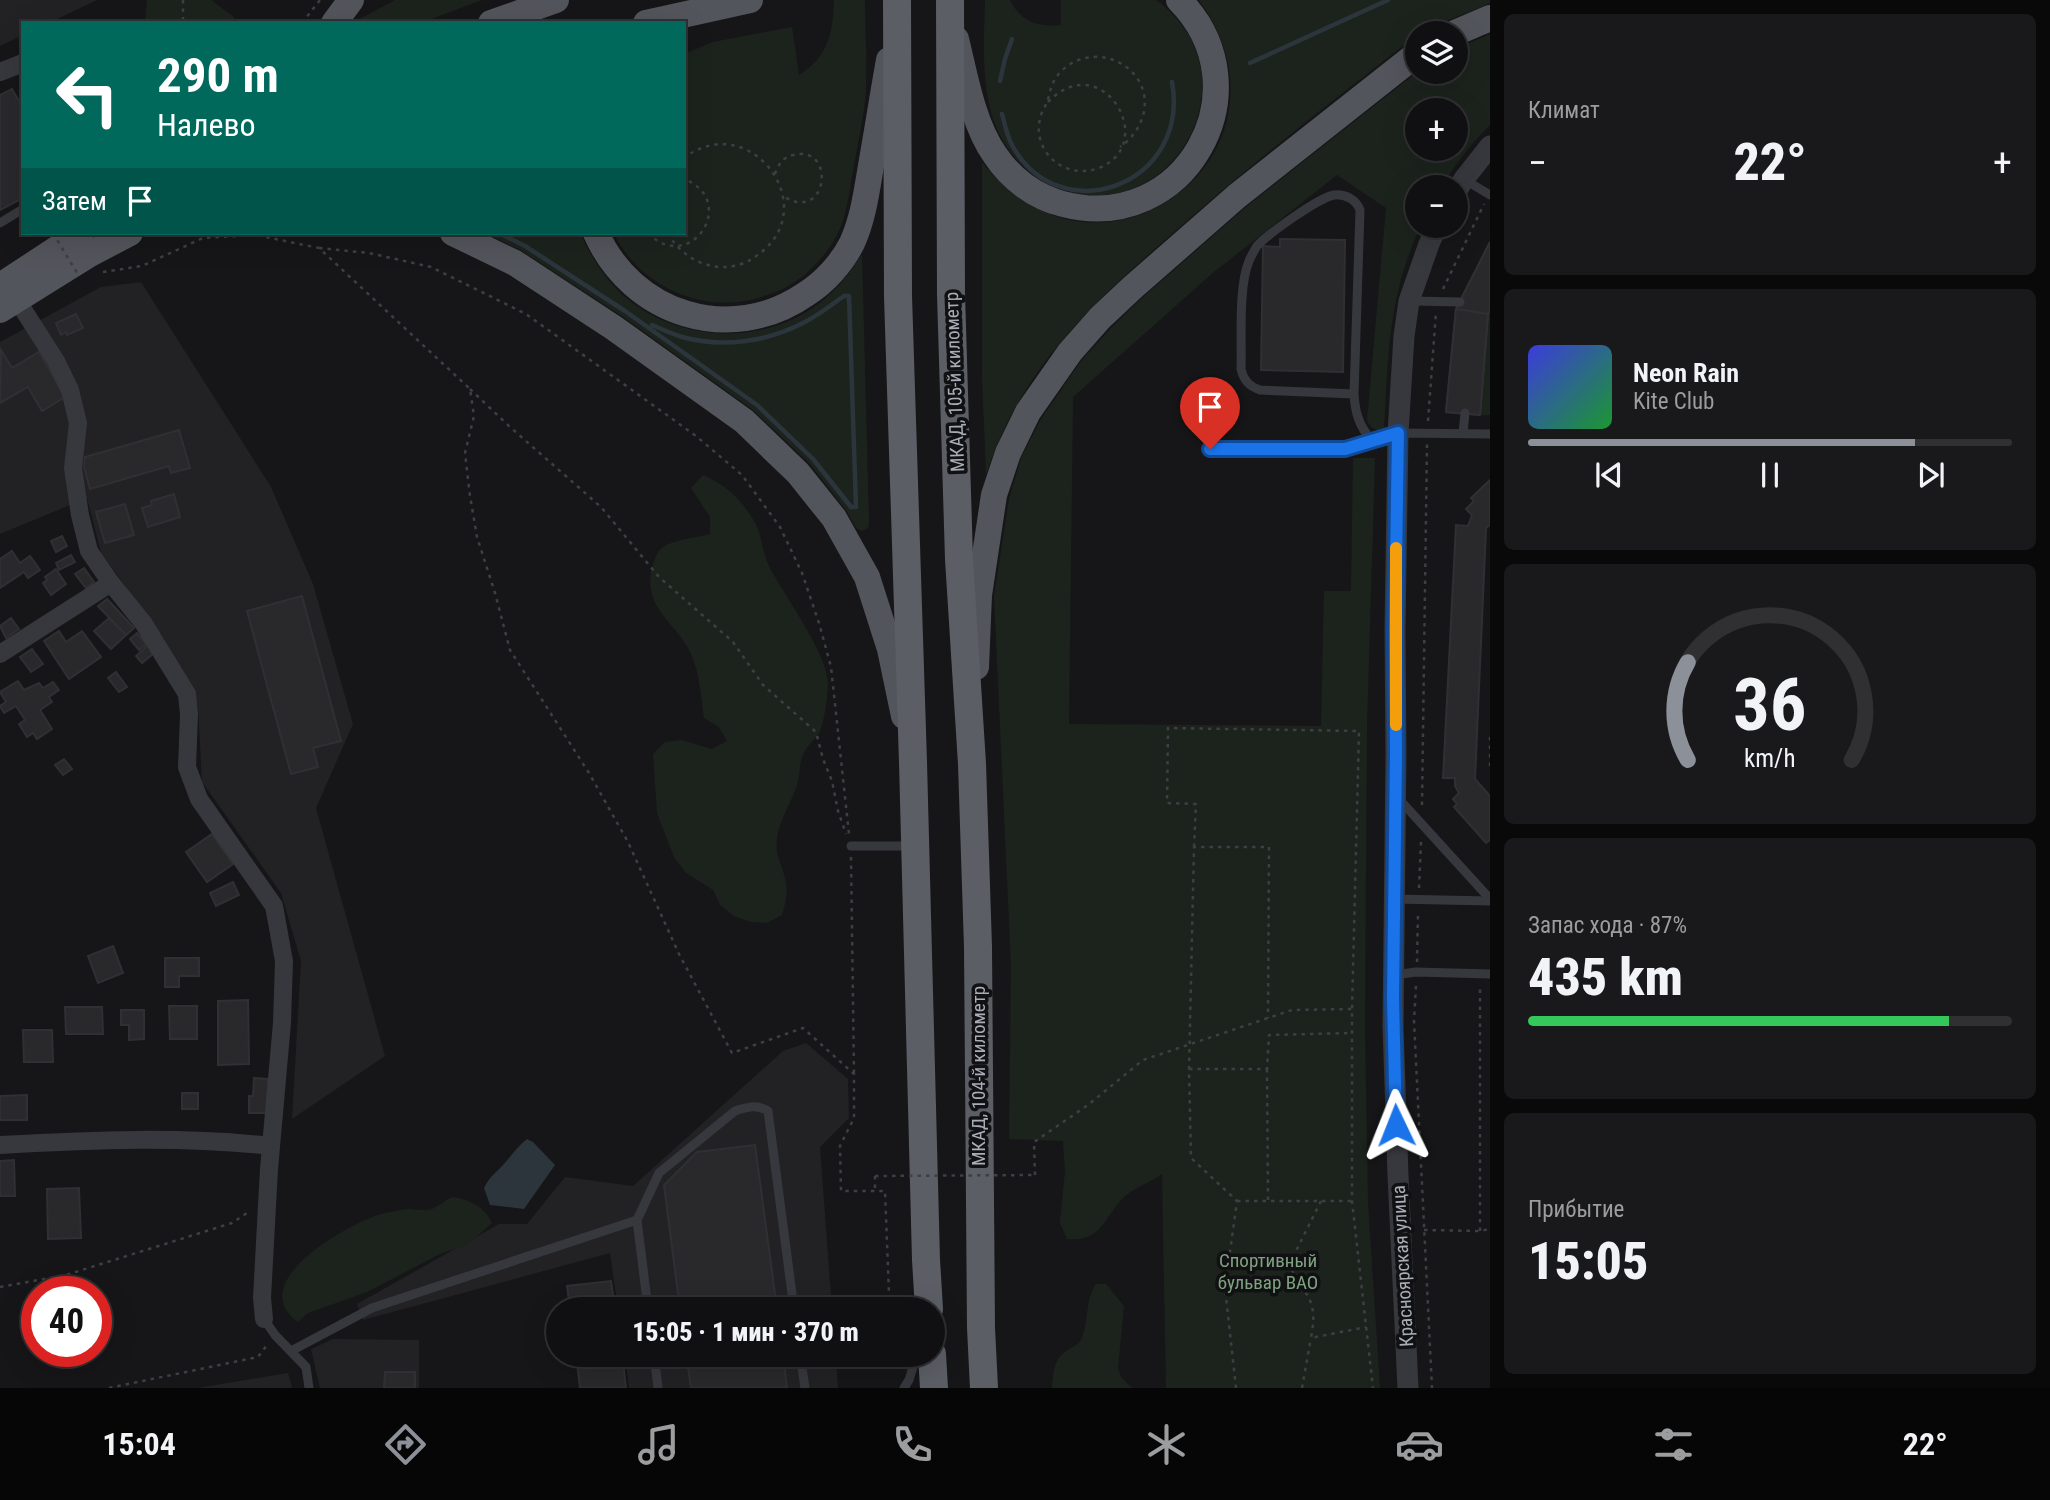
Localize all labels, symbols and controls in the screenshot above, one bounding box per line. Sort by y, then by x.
map controls [1405,21,1468,238]
button: layers [1405,21,1468,84]
text: 290 m [157,47,279,104]
icon: left [42,49,133,140]
text: Климат [1528,97,1600,124]
button: + [1405,98,1468,161]
text: Налево [157,106,256,144]
text: 22° [1733,132,1807,193]
text: − [1528,141,1547,185]
text: + [1993,141,2012,185]
button: − [1405,175,1468,238]
icon: arrive [121,182,159,220]
text: Затем [42,186,107,216]
street label: МКАД, 105-й километр [940,292,969,472]
text: Neon Rain [1633,358,1739,388]
pin [1180,377,1240,449]
icon: arrive [1191,388,1229,426]
text: Kite Club [1633,388,1714,415]
icon: previous [1590,456,1628,494]
icon: pause [1751,456,1789,494]
icon: next [1912,456,1950,494]
text: 36 [1733,662,1807,748]
text: km/h [1744,744,1796,773]
text: Запас хода · 87% [1528,912,1687,939]
text: 435 km [1528,947,1683,1008]
street label: МКАД, 104-й километр [967,986,990,1166]
position arrow [1359,1088,1433,1162]
street label: Красноярская улица [1387,1185,1418,1347]
text: Прибытие [1528,1196,1624,1223]
text: 15:05 [1528,1231,1648,1292]
park label: Спортивный бульвар ВАО [1218,1249,1318,1294]
speed limit sign: 40 [21,1276,112,1367]
text: 15:05 · 1 мин · 370 m [632,1317,859,1347]
icon: directions [381,1420,430,1469]
icon: music [634,1420,683,1469]
icon: phone [888,1420,937,1469]
icon: climate [1142,1420,1191,1469]
icon: car [1395,1420,1444,1469]
icon: filters [1649,1420,1698,1469]
text: 15:04 [102,1425,176,1463]
text: 22° [1903,1425,1948,1463]

